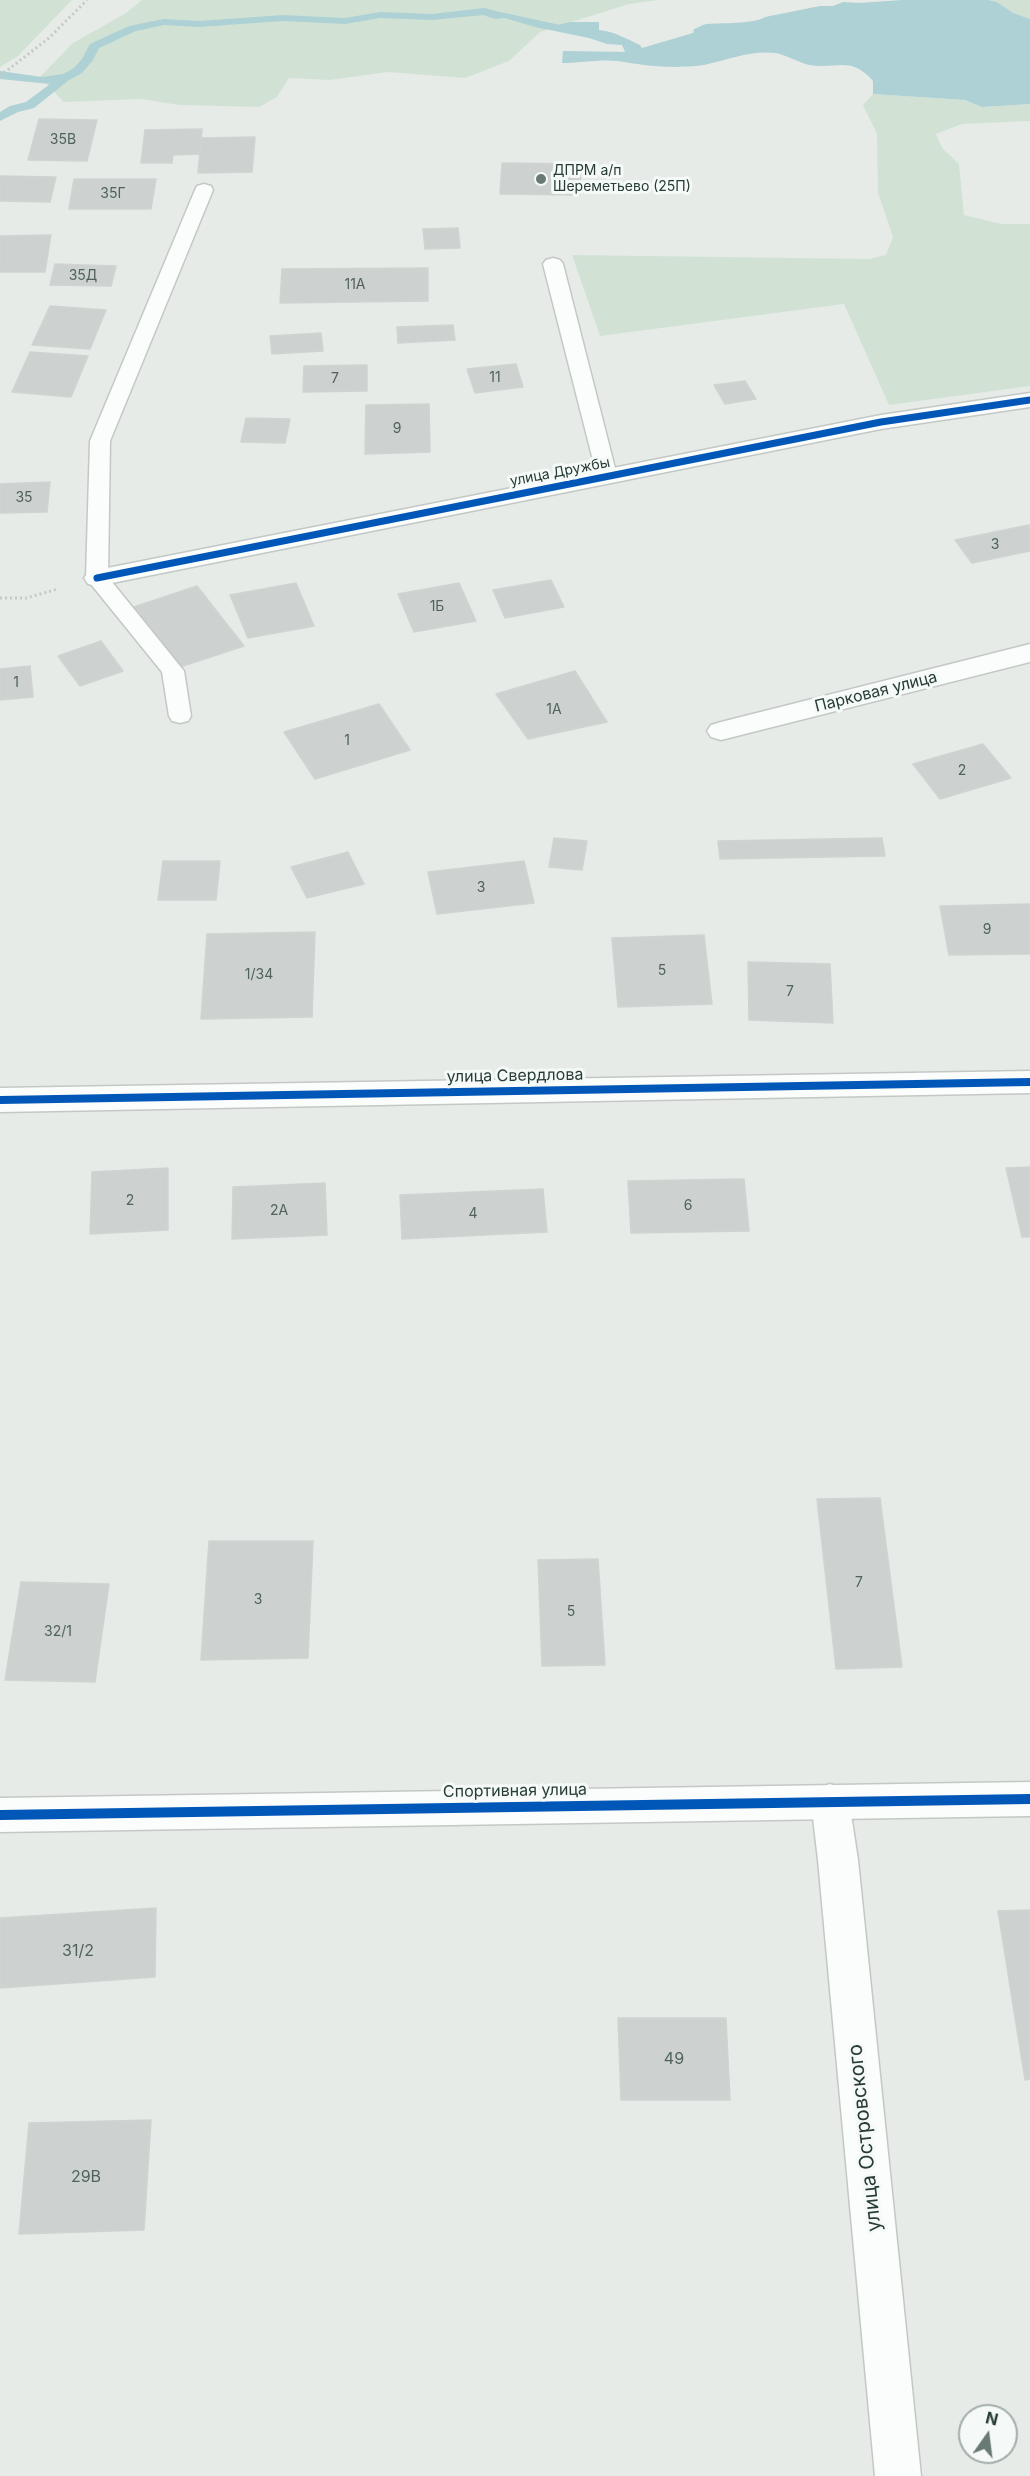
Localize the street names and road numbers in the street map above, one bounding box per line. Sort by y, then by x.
street label: улица Дружбы [509,454,611,490]
street label: Парковая улица [813,668,939,716]
street label: улица Свердлова [446,1065,584,1087]
street label: Спортивная улица [443,1780,587,1802]
street label: улица Островского [843,2043,887,2233]

